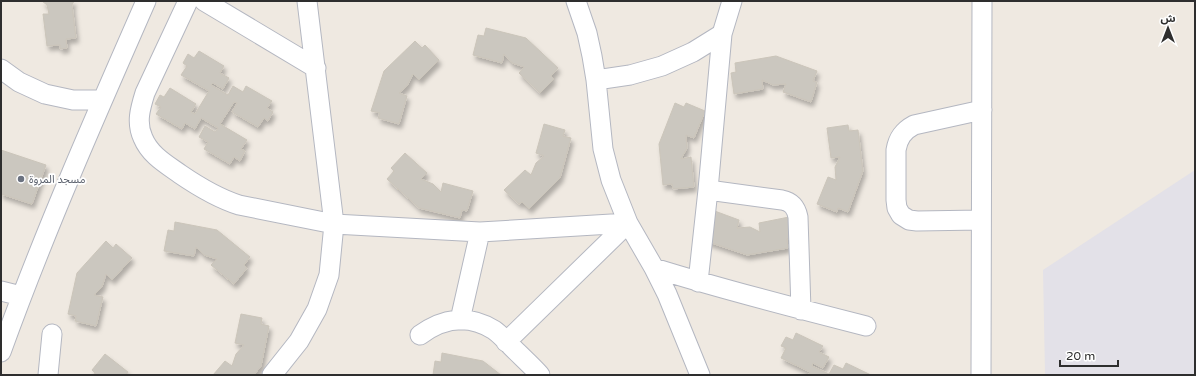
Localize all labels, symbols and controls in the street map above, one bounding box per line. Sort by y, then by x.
north arrow [1148,8,1188,48]
text: ش [1160,12,1176,25]
place label: مسجد المروة [29,173,86,186]
marker: مسجد المروة [16,174,26,184]
scale bar [1060,342,1118,368]
text: 20 m [1066,349,1095,363]

